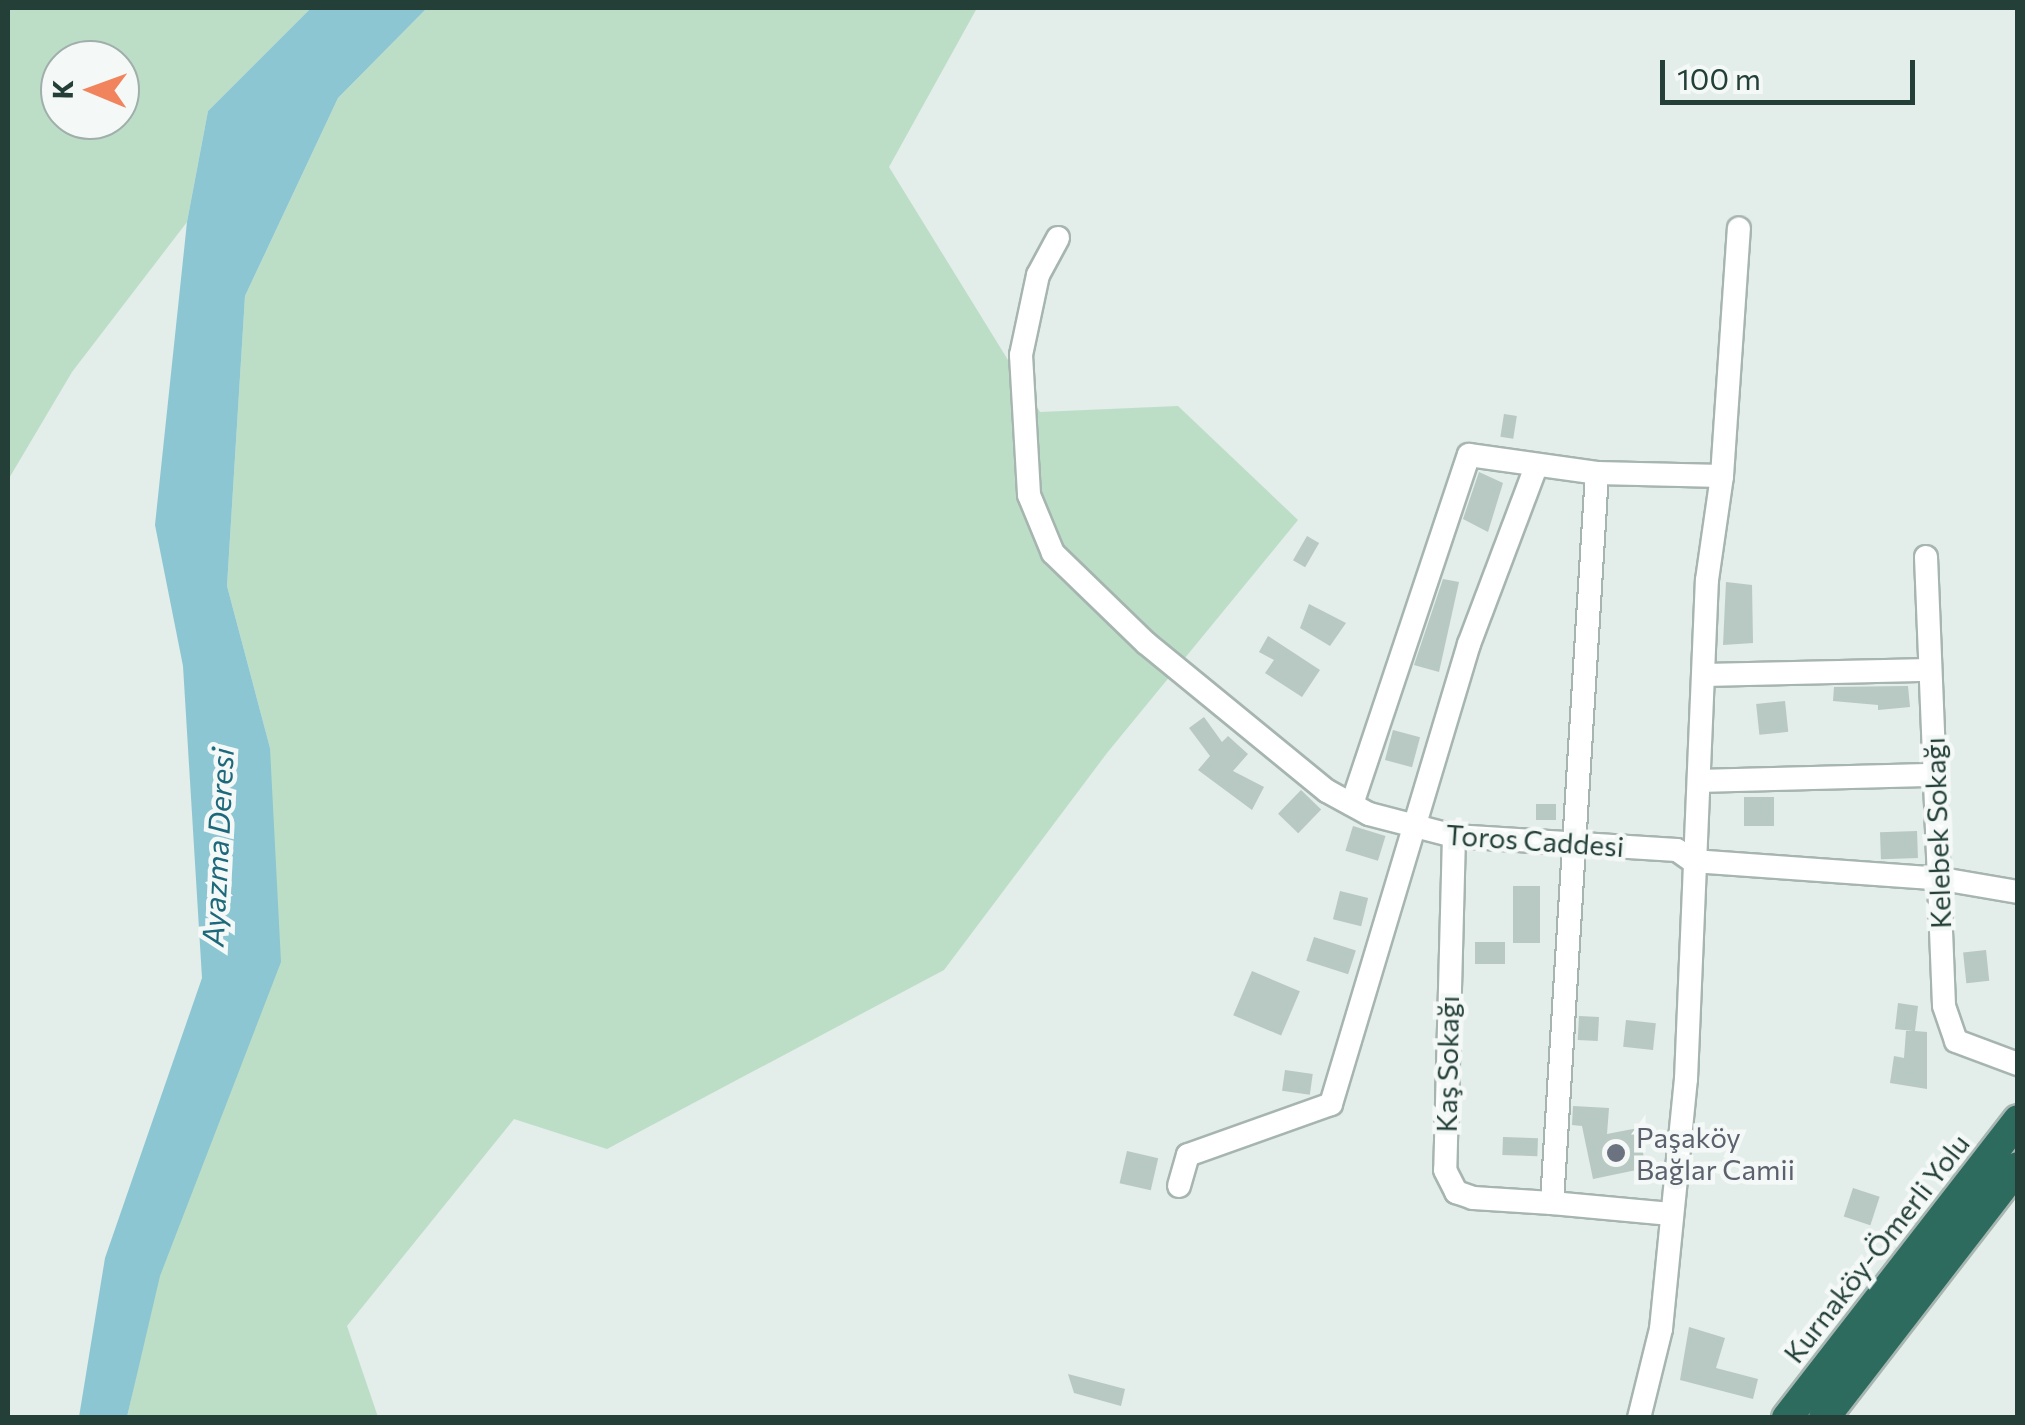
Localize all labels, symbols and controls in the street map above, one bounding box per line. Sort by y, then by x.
north arrow [40,40,140,140]
scale bar [1665,40,1920,102]
text: 100 m [1677,59,1761,96]
text: K [45,79,79,100]
street label: Kelebek Sokağı [1917,737,1957,929]
water label: Ayazma Deresi [194,747,240,947]
street label: Toros Caddesi [1445,817,1625,863]
street label: Kaş Sokağı [1429,995,1465,1133]
place label: Paşaköy Bağlar Camii [1636,1120,1795,1186]
street label: Kurnaköy-Ömerli Yolu [1776,1127,1976,1369]
marker: Paşaköy Bağlar Camii [1605,1142,1627,1164]

